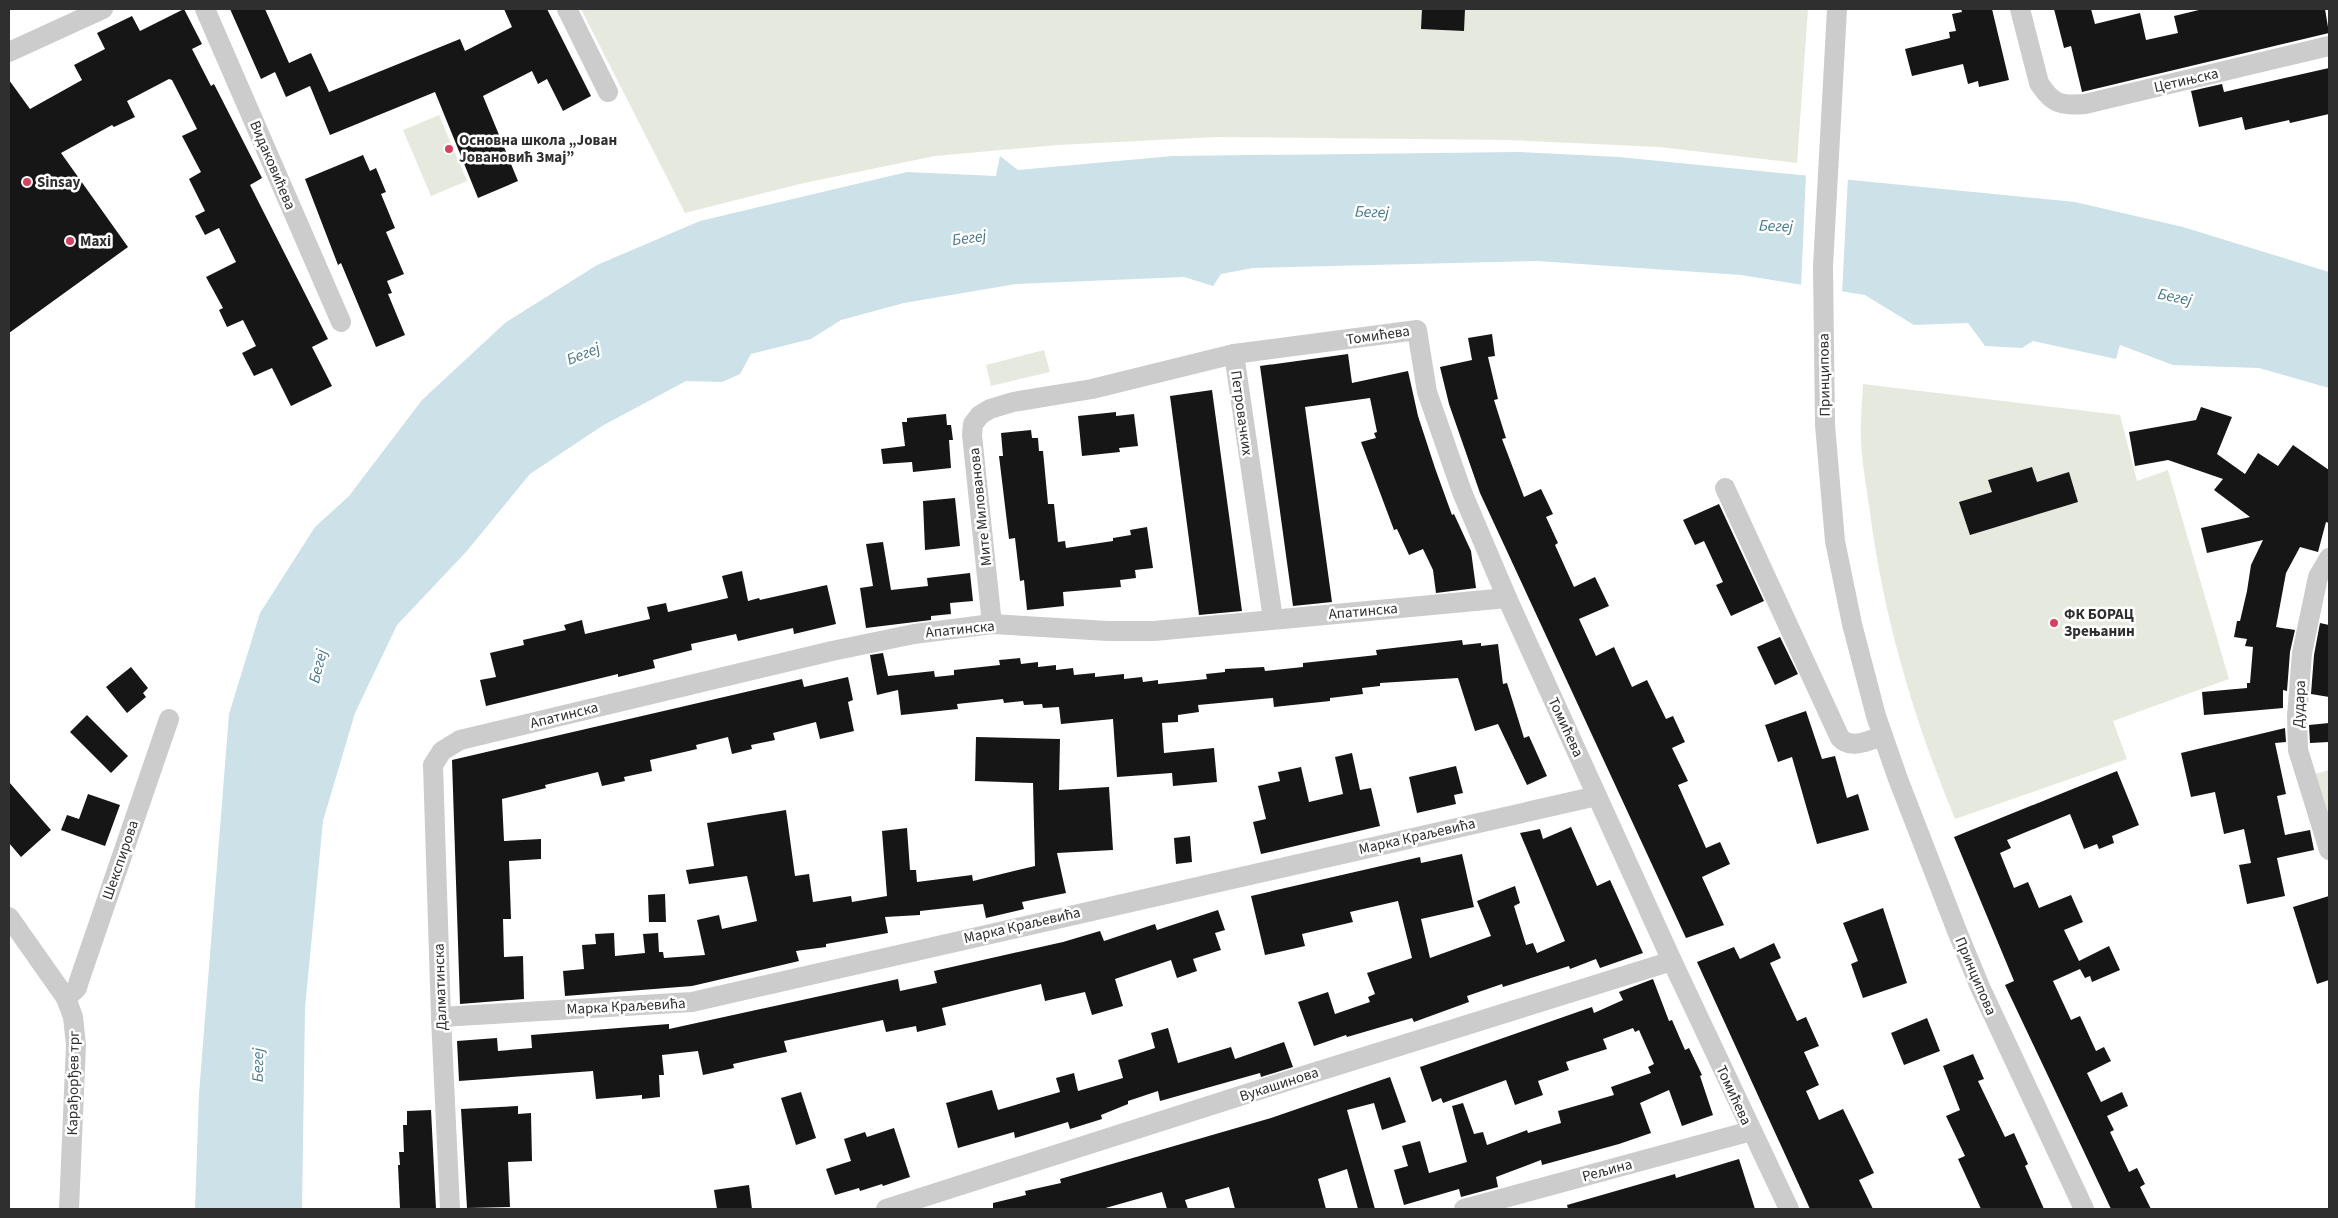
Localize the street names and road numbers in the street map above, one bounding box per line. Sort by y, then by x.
street label: Цетињска [2152,63,2220,98]
street label: Видаковићева [244,117,301,213]
street label: Томићева [1345,321,1411,350]
street label: Принципова [1813,333,1836,417]
street label: Петровачких [1225,369,1258,457]
street label: Мите Милованова [964,447,997,567]
street label: Апатинска [1328,598,1398,625]
street label: Апатинска [924,615,996,644]
street label: Дудара [2288,680,2311,728]
street label: Томићева [1543,694,1589,761]
street label: Апатинска [528,697,600,734]
street label: Марка Краљевића [1357,813,1478,860]
street label: Шекспирова [97,817,144,903]
street label: Марка Краљевића [962,902,1083,949]
street label: Принципова [1950,934,2001,1019]
street label: Далматинска [428,943,453,1031]
street label: Марка Краљевића [566,993,686,1020]
street label: Карађорђев трг [62,1031,85,1136]
street label: Вукашинова [1237,1062,1321,1107]
street label: Томићева [1711,1062,1757,1129]
street label: Рељина [1580,1154,1635,1187]

